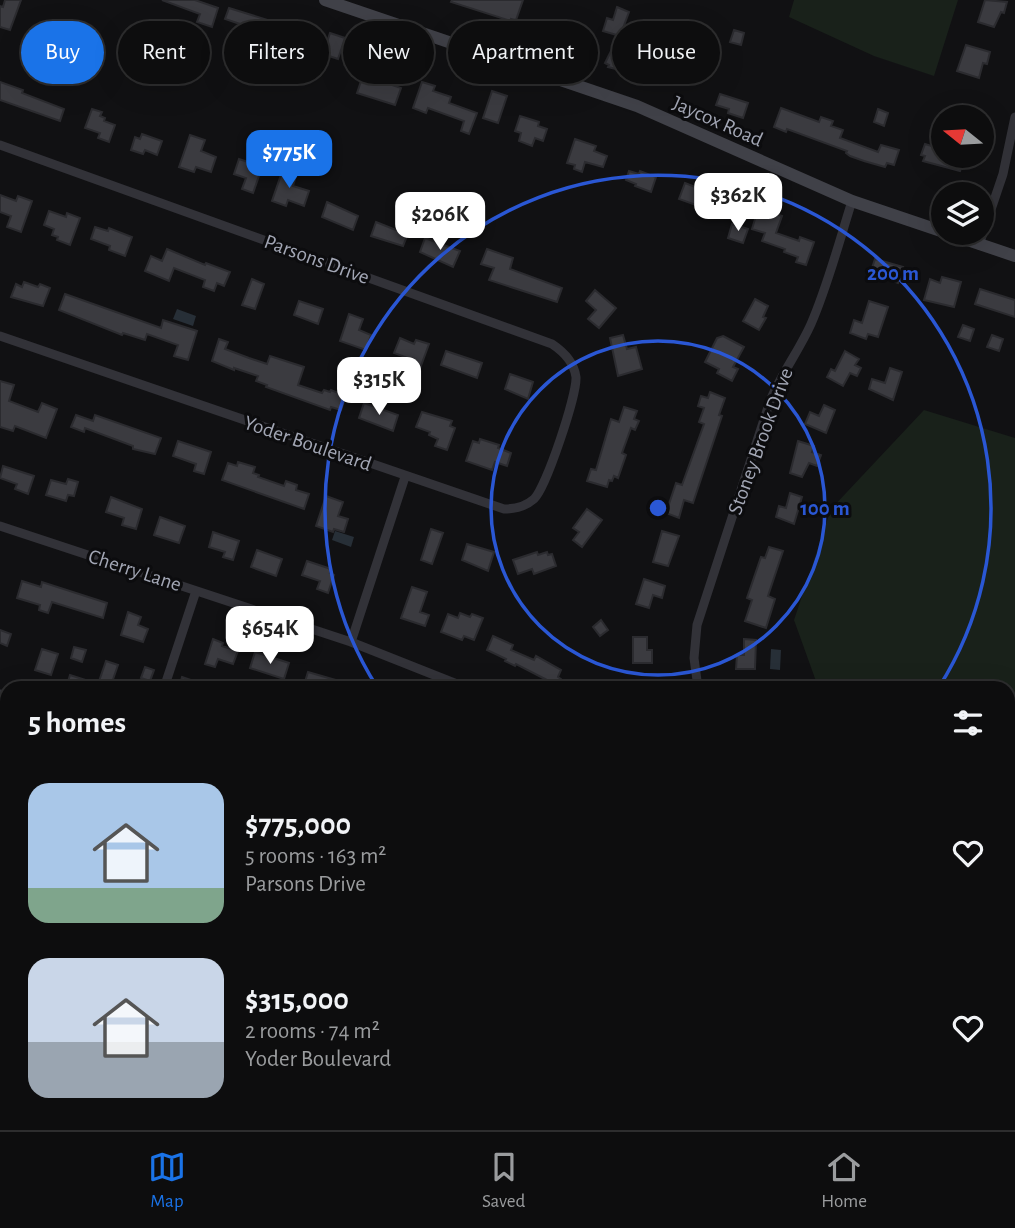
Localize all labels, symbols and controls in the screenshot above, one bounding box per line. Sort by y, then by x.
chip: Buy [21,21,104,84]
chip: Rent [118,21,210,84]
chip: Filters [224,21,329,84]
chip: New [343,21,434,84]
chip: Apartment [448,21,598,84]
chip: House [612,21,720,84]
street label: Jaycox Road [669,92,766,151]
north arrow [931,105,994,168]
map controls [931,105,994,245]
pin: $775K [240,130,338,190]
text: $775K [262,141,316,164]
pin: $362K [689,174,787,233]
button: layers [931,182,994,245]
text: $362K [710,184,766,207]
pin: $206K [391,192,489,252]
text: $206K [411,203,469,226]
street label: Parsons Drive [261,231,372,288]
text: 200 m [867,263,919,284]
pin: $315K [330,358,428,417]
street label: Stoney Brook Drive [724,365,797,517]
text: $315K [353,368,405,391]
street label: Yoder Boulevard [241,412,374,475]
centre of rings [646,496,670,520]
text: 100 m [800,498,850,519]
street label: Cherry Lane [86,546,184,595]
pin: $654K [221,606,319,666]
text: $654K [242,617,298,640]
icon: filters [949,704,987,742]
text: 5 homes [28,708,126,738]
text: $775,000 [245,810,351,840]
icon: home [84,811,168,895]
icon: heart [949,834,987,872]
text: 5 rooms · 163 m² [245,845,386,868]
text: Parsons Drive [245,873,366,896]
text: $315,000 [245,985,349,1015]
icon: home [84,986,168,1070]
icon: heart [949,1009,987,1047]
text: 2 rooms · 74 m² [245,1020,380,1043]
text: Yoder Boulevard [245,1048,391,1071]
tab: Map [148,1148,186,1213]
tab: Saved [482,1148,525,1213]
tab: Home [821,1148,867,1213]

